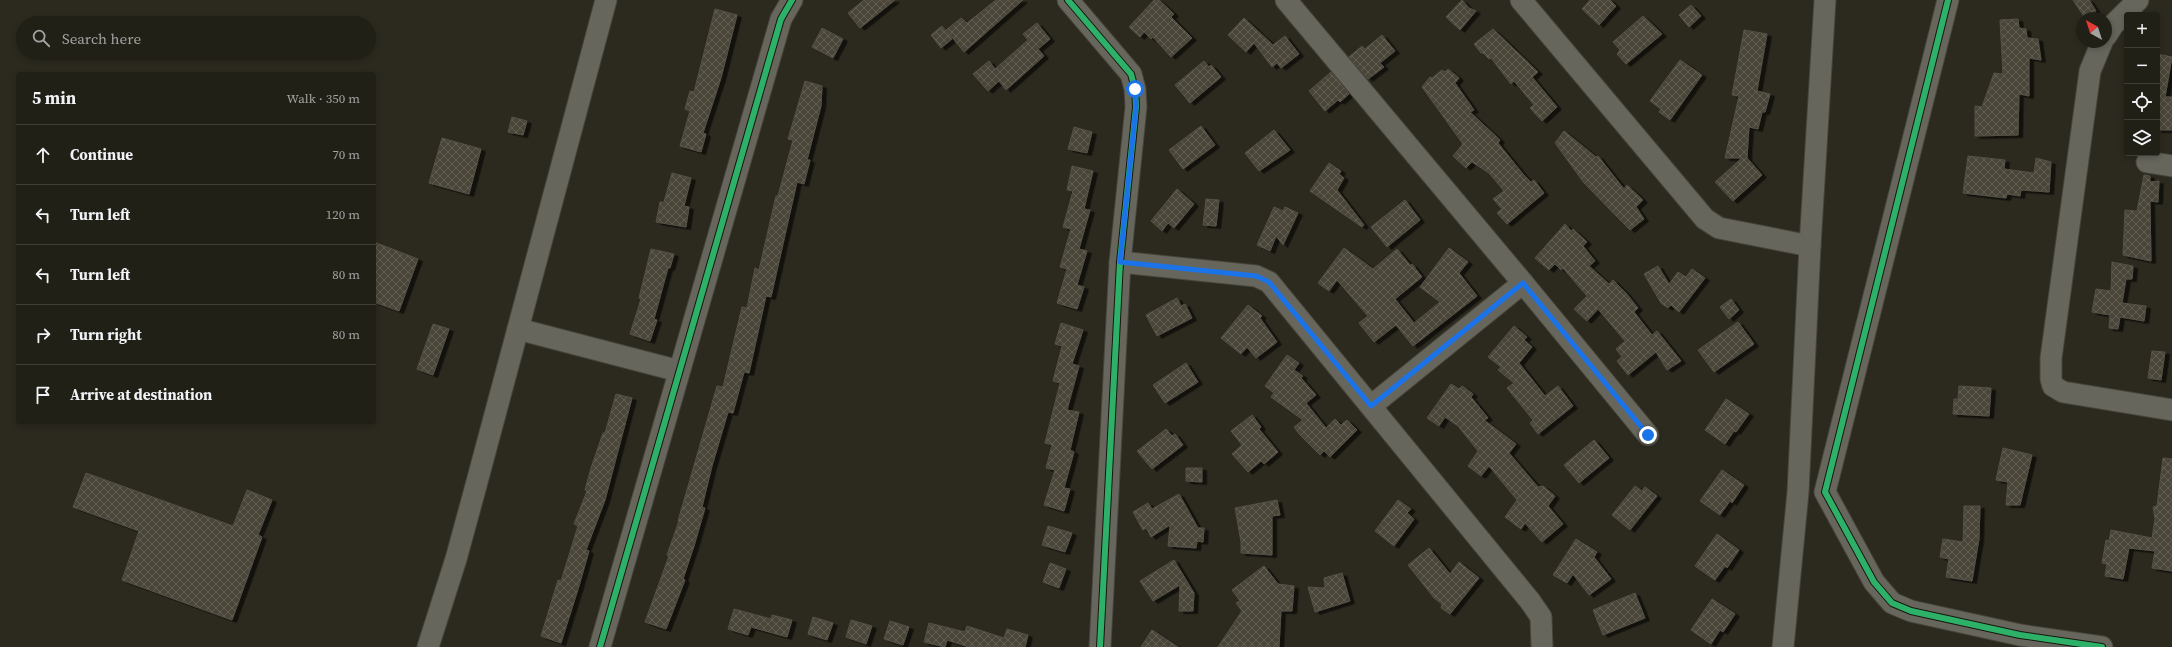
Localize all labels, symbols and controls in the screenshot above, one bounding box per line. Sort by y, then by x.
north arrow [2076,12,2112,48]
map controls [2124,12,2160,156]
button: + [2124,12,2160,48]
search box [16,16,376,60]
icon: search [30,27,52,49]
text: Search here [62,28,141,49]
button: − [2124,48,2160,84]
route start [1126,80,1144,98]
button: locate [2124,84,2160,120]
text: 5 min [32,86,76,110]
text: Walk · 350 m [287,90,360,107]
button: layers [2124,120,2160,156]
icon: ahead [32,144,54,166]
text: Continue [70,144,133,165]
text: 70 m [332,146,360,163]
icon: left [32,204,54,226]
text: Turn left [70,204,130,225]
text: 120 m [326,206,360,223]
icon: left [32,264,54,286]
text: Turn left [70,264,130,285]
text: 80 m [332,266,360,283]
icon: right [32,324,54,346]
text: Turn right [70,324,142,345]
text: 80 m [332,326,360,343]
icon: arrive [32,384,54,406]
text: Arrive at destination [70,384,212,405]
route end [1639,426,1657,444]

